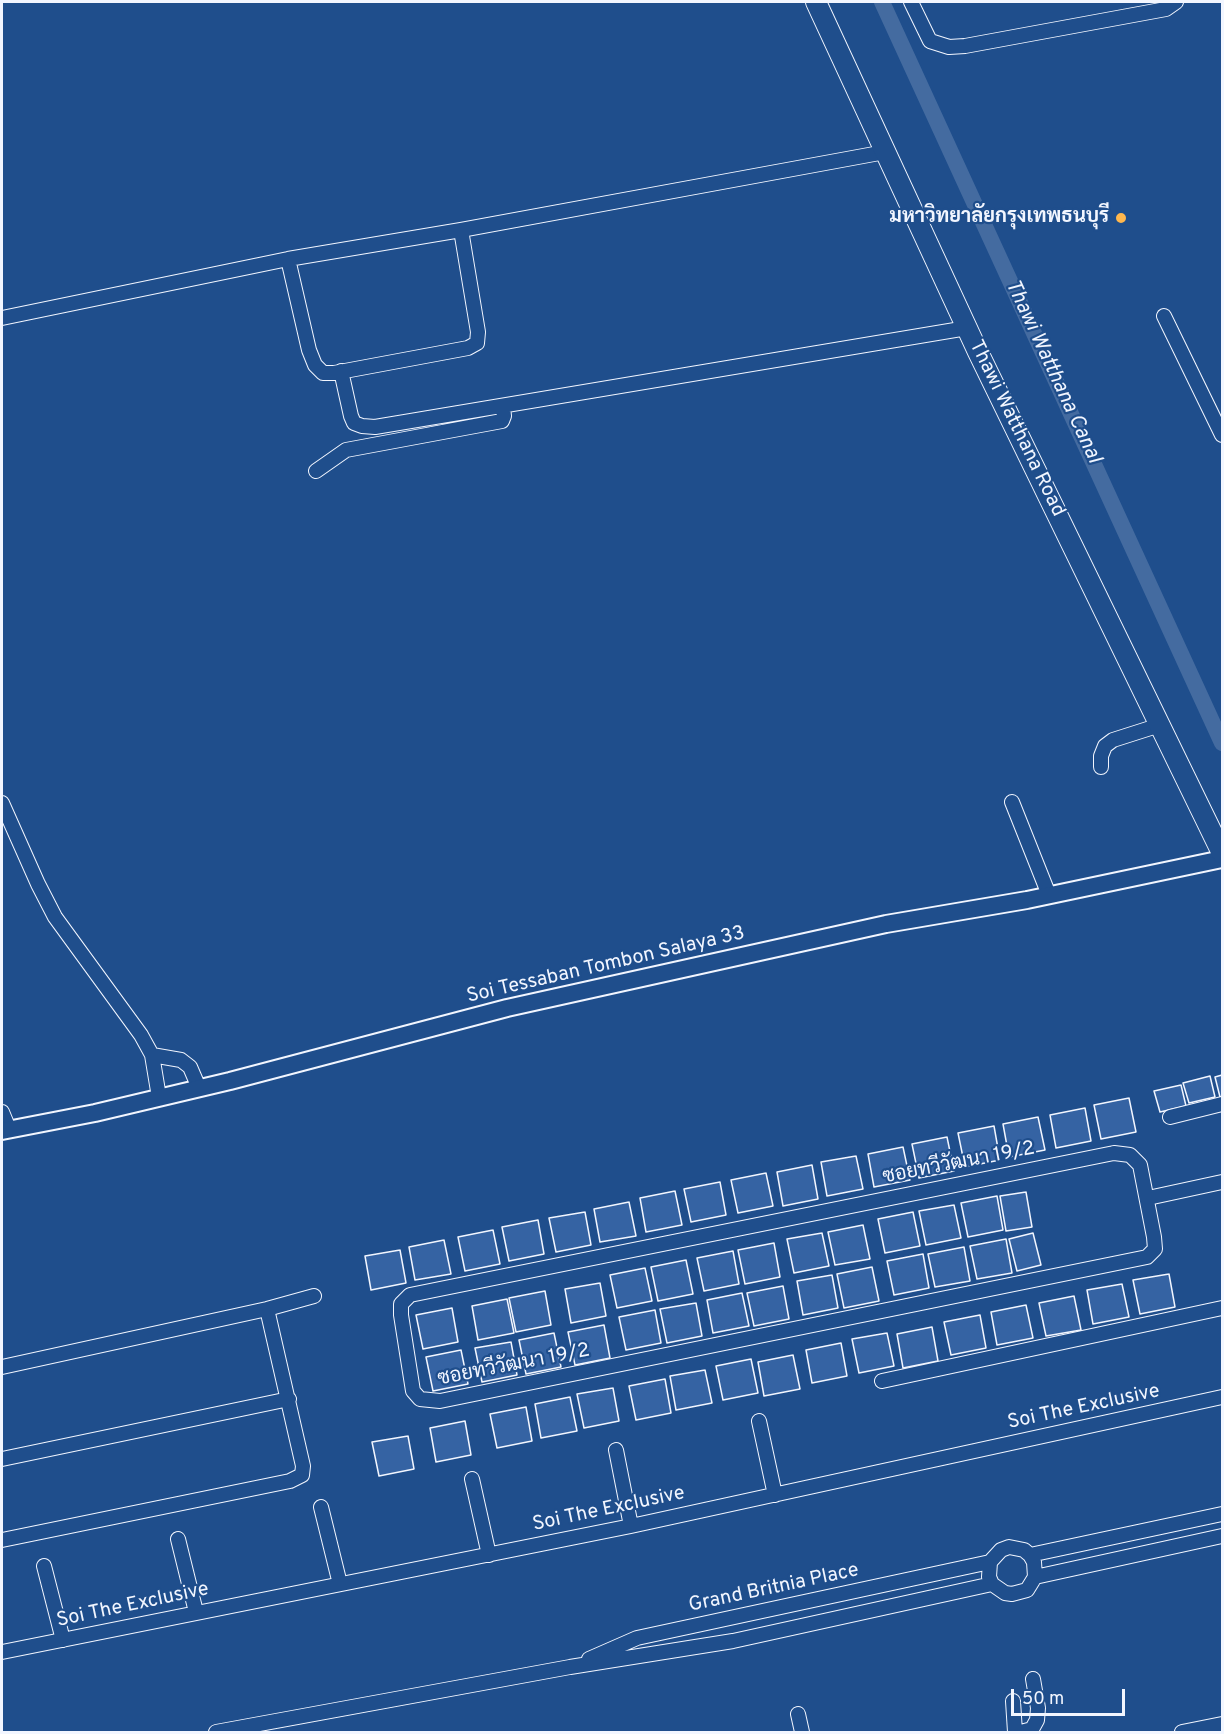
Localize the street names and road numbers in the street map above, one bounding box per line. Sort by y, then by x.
street label: Thawi Watthana Road [963,337,1069,521]
street label: Soi Tessaban Tombon Salaya 33 [465,922,747,1010]
street label: ซอยทวีวัฒนา 19/2 [881,1137,1037,1191]
street label: ซอยทวีวัฒนา 19/2 [436,1339,592,1393]
street label: Soi The Exclusive [1006,1380,1162,1436]
street label: Soi The Exclusive [531,1482,687,1538]
street label: Grand Britnia Place [687,1559,861,1619]
street label: Soi The Exclusive [55,1578,211,1634]

